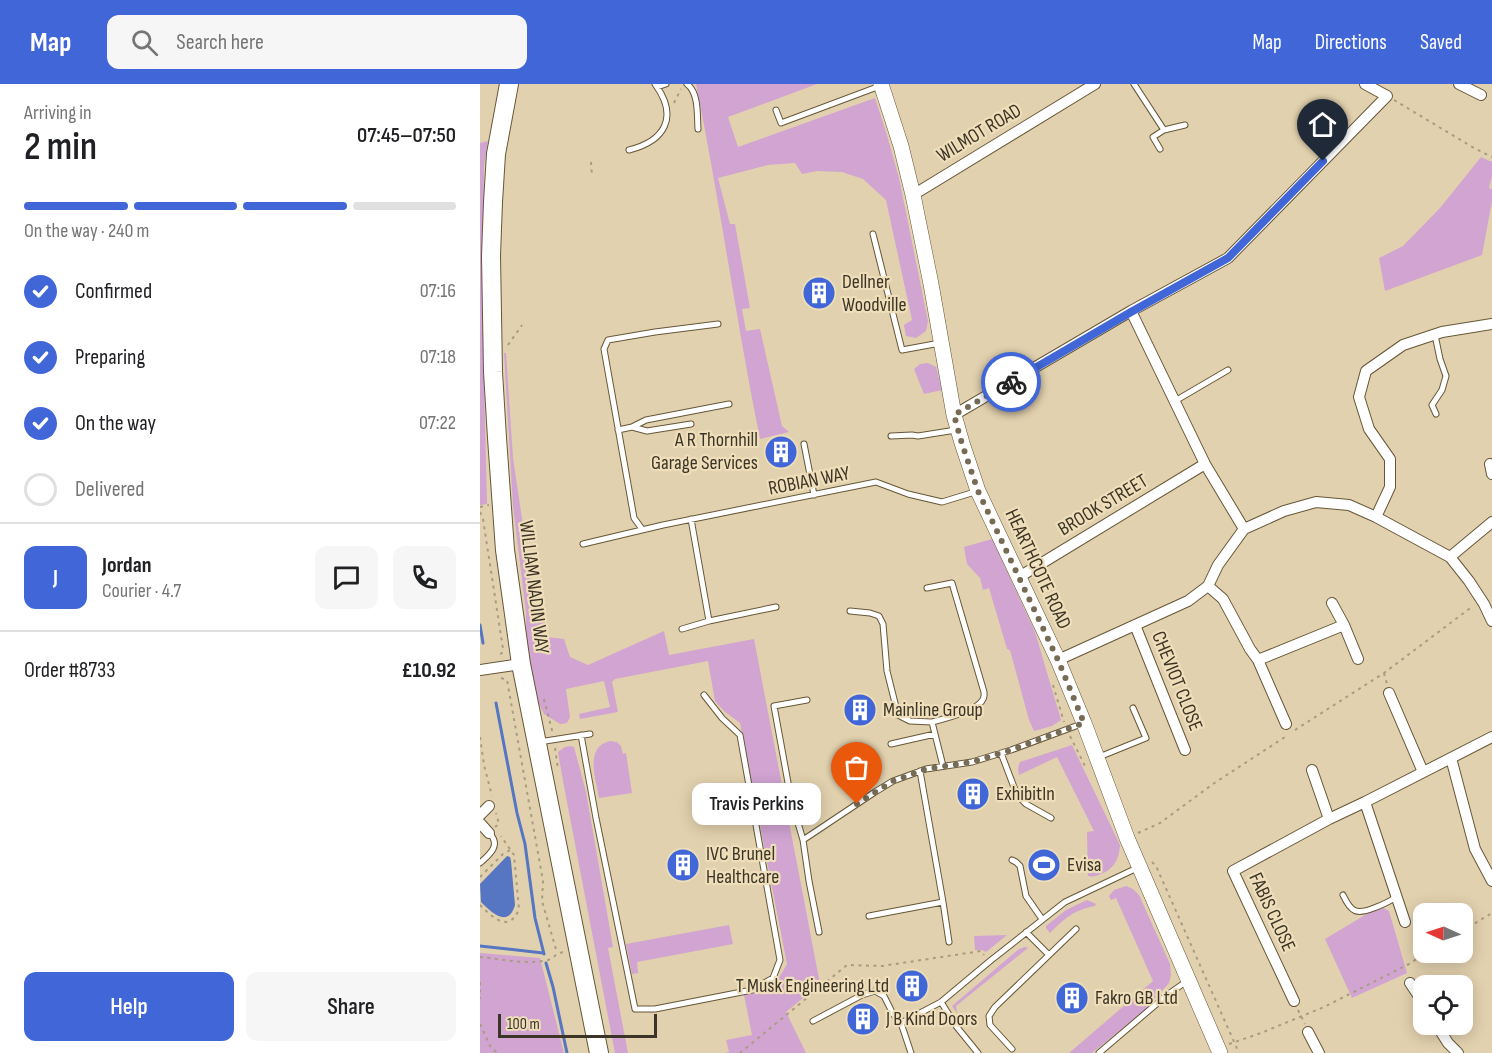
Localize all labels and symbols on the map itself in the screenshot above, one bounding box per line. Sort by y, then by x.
street label: WILMOT ROAD [932,98,1026,168]
pin [1297,99,1348,161]
place label: Dellner Woodville [842,270,907,317]
building icon: Dellner Woodville [801,275,837,311]
courier [981,352,1041,412]
place label: A R Thornhill Garage Services [651,428,758,475]
building icon: A R Thornhill Garage Services [763,434,799,470]
street label: ROBIAN WAY [766,461,852,501]
street label: BROOK STREET [1054,469,1152,541]
street label: HEARTHCOTE ROAD [1000,505,1076,633]
street label: WILLIAM NADIN WAY [514,519,554,656]
street label: CHEVIOT CLOSE [1146,628,1208,734]
building icon: Mainline Group [842,692,878,728]
place label: Mainline Group [883,698,983,722]
pin [831,742,882,804]
building icon: ExhibitIn [955,776,991,812]
place label: ExhibitIn [996,782,1055,806]
callout: Travis Perkins [692,783,821,825]
place label: IVC Brunel Healthcare [706,842,779,889]
building icon: IVC Brunel Healthcare [665,847,701,883]
sports icon: Evisa [1026,847,1062,883]
place label: Evisa [1067,853,1102,877]
street label: FABIS CLOSE [1243,869,1301,955]
north arrow [1413,903,1473,963]
building icon: T Musk Engineering Ltd [894,968,930,1004]
place label: T Musk Engineering Ltd [736,974,889,998]
building icon: Fakro GB Ltd [1054,980,1090,1016]
place label: Fakro GB Ltd [1095,986,1178,1010]
building icon: J B Kind Doors [845,1001,881,1037]
place label: J B Kind Doors [885,1007,977,1031]
scale bar [498,1011,657,1038]

